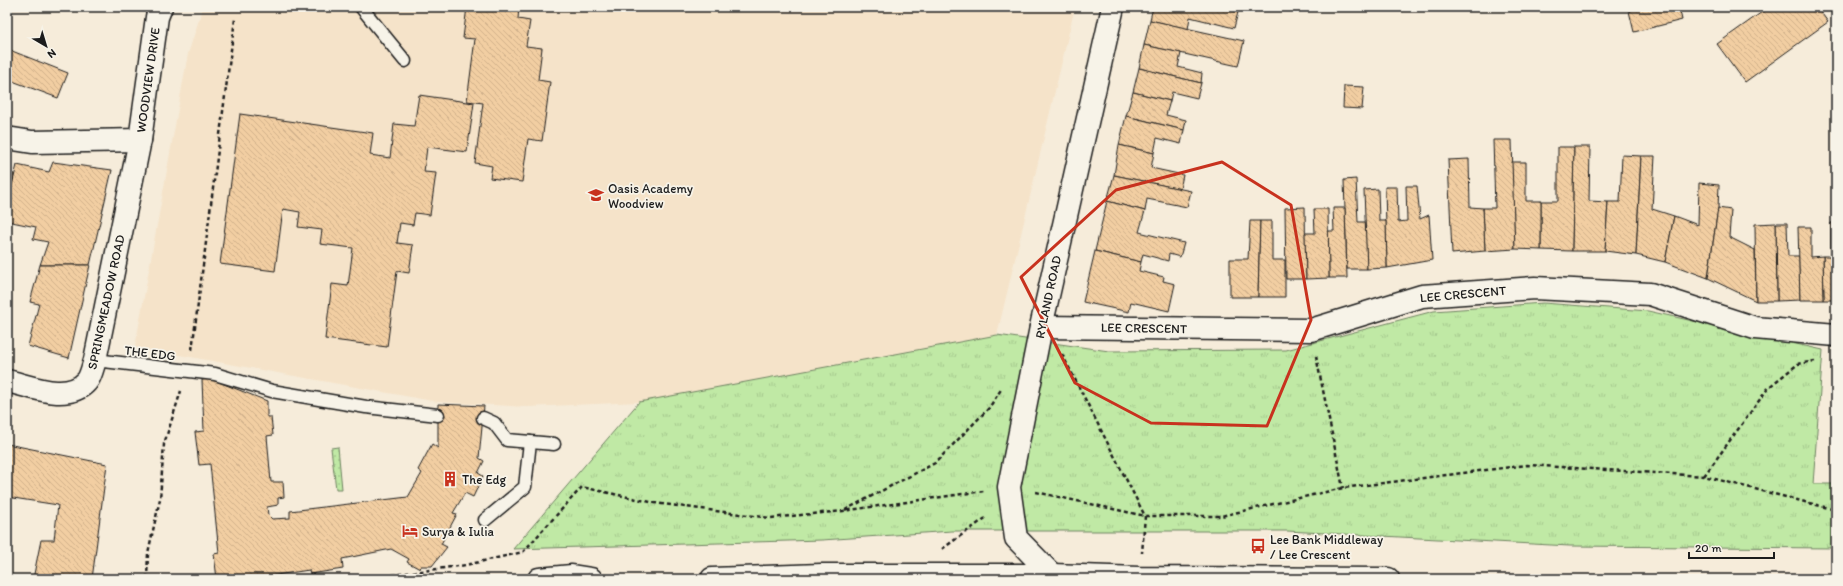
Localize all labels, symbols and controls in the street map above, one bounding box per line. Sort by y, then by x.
north arrow [26,26,66,66]
street label: WOODVIEW DRIVE [133,26,163,134]
text: N [45,46,59,61]
place label: Oasis Academy Woodview [608,181,693,211]
school or university icon: Oasis Academy Woodview [587,186,605,204]
street label: SPRINGMEADOW ROAD [84,233,128,371]
street label: RYLAND ROAD [1032,254,1064,340]
street label: LEE CRESCENT [1419,283,1507,305]
street label: LEE CRESCENT [1101,320,1188,336]
street label: THE EDG [124,342,176,364]
building icon: The Edg [441,470,459,488]
place label: The Edg [462,472,507,487]
hotel icon: Surya & Iulia [401,522,419,540]
place label: Surya & Iulia [422,524,494,539]
place label: Lee Bank Middleway / Lee Crescent [1270,532,1383,562]
scale bar [1689,534,1774,560]
bus stop icon: Lee Bank Middleway / Lee Crescent [1249,537,1267,555]
text: 20 m [1695,541,1722,555]

